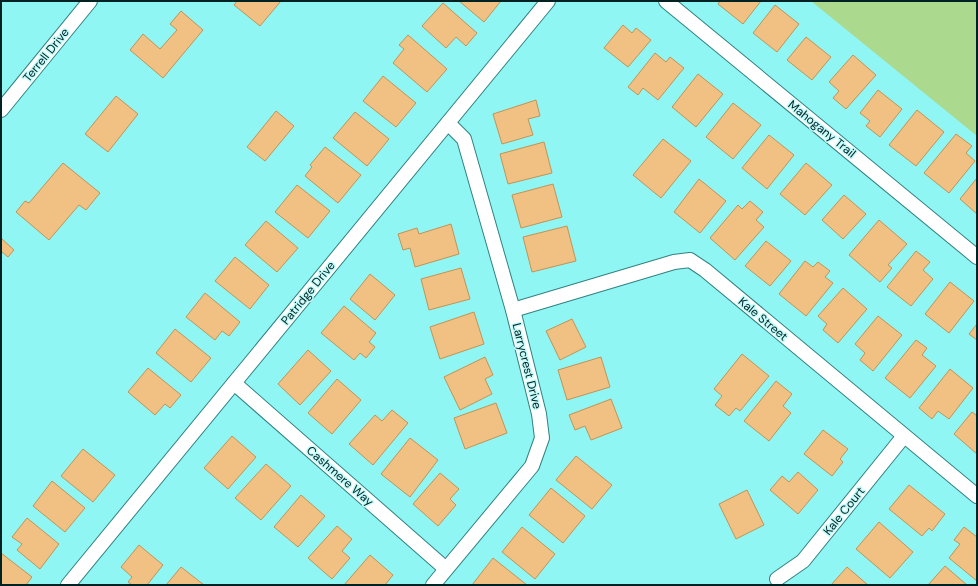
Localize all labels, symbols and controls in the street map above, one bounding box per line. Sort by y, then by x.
street label: Terrell Drive [19,25,73,85]
street label: Mahogany Trail [785,97,859,161]
street label: Patridge Drive [277,258,339,328]
street label: Kale Street [735,294,791,345]
street label: Larrycrest Drive [509,321,545,411]
street label: Cashmere Way [303,442,377,510]
street label: Kale Court [820,483,869,538]

